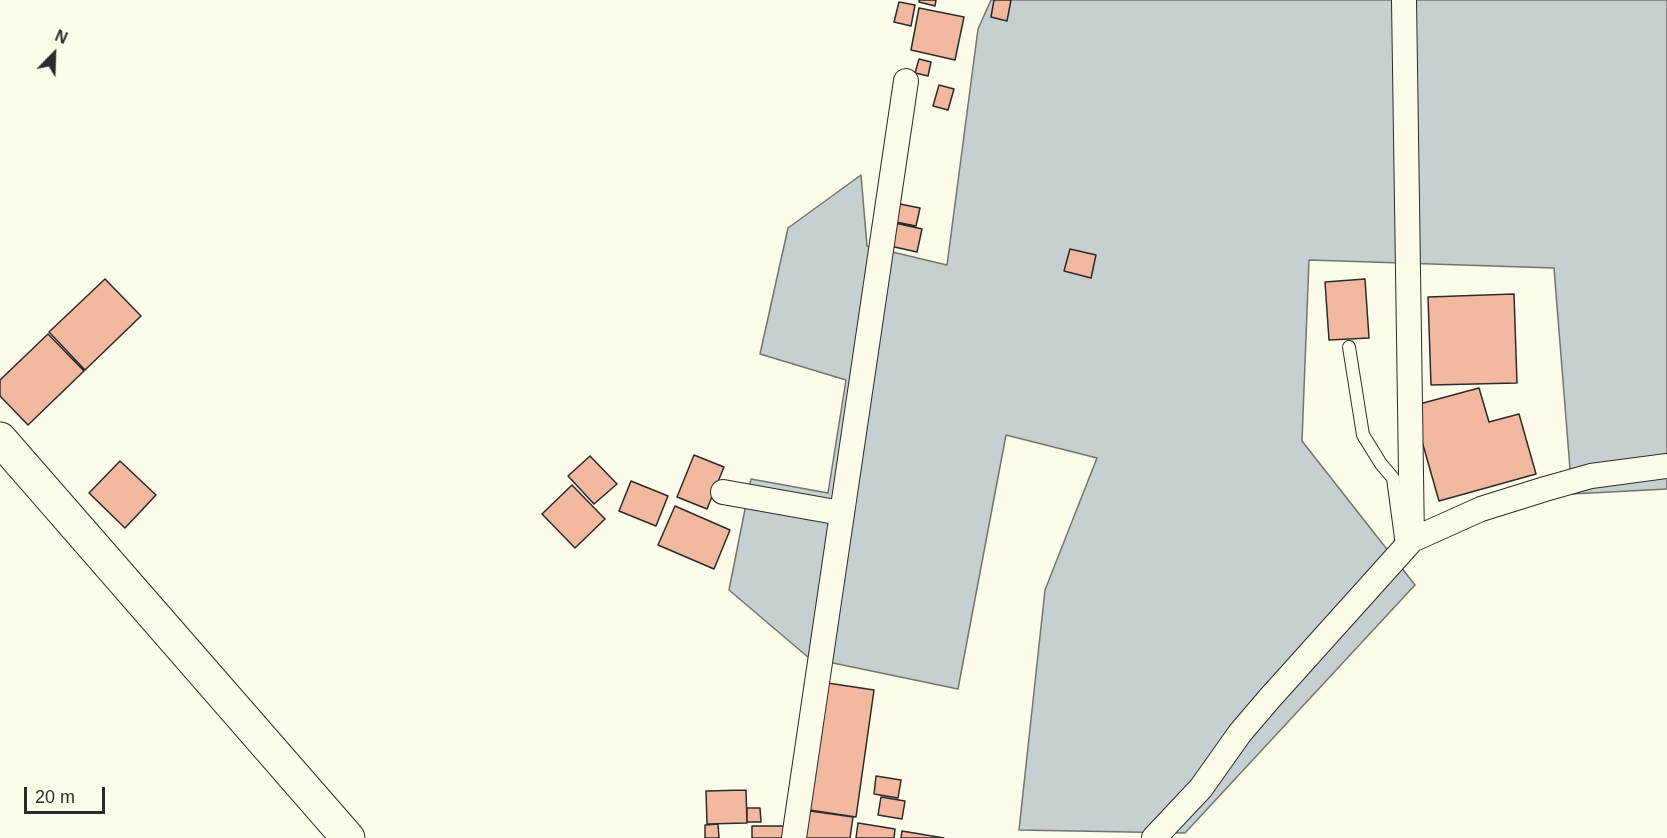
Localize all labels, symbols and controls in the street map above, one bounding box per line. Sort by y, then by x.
north arrow [24,24,84,84]
text: N [53,27,70,47]
scale bar [27,775,108,813]
text: 20 m [35,787,75,807]

